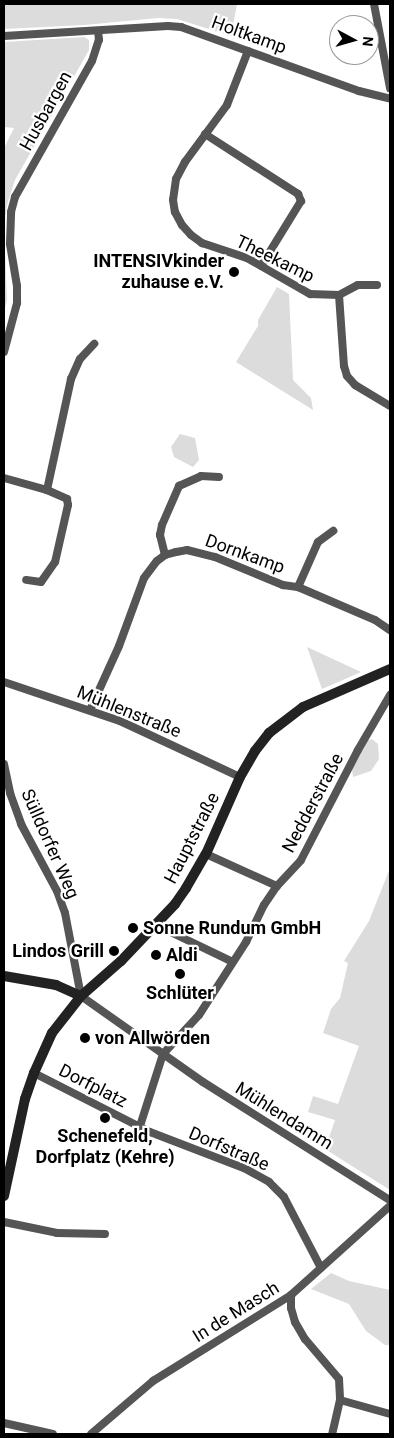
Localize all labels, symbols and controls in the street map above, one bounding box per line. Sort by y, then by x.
street label: Holtkamp [209,11,289,59]
north arrow [329,15,379,65]
text: N [359,36,376,47]
street label: Husbargen [15,68,77,154]
street label: Theekamp [232,231,318,287]
place label: INTENSIVkinder zuhause e.V. [93,251,224,294]
marker: INTENSIVkinder zuhause e.V. [228,266,240,278]
street label: Dornkamp [202,530,288,578]
street label: Mühlenstraße [74,681,184,743]
street label: Nedderstraße [278,750,348,856]
street label: Sülldorfer Weg [16,786,84,902]
street label: Hauptstraße [160,789,224,887]
place label: Sonne Rundum GmbH [143,917,321,939]
marker: Sonne Rundum GmbH [127,922,139,934]
place label: Lindos Grill [12,940,104,962]
place label: Aldi [166,944,198,966]
marker: Lindos Grill [108,945,120,957]
marker: Aldi [150,949,162,961]
marker: Schlüter [174,968,186,980]
place label: Schlüter [146,982,214,1004]
place label: von Allwörden [95,1027,210,1049]
marker: von Allwörden [79,1032,91,1044]
street label: Dorfplatz [55,1060,131,1112]
street label: Mühlendamm [231,1077,337,1155]
marker: Schenefeld, Dorfplatz (Kehre) [99,1112,111,1124]
street label: Dorfstraße [185,1122,273,1176]
place label: Schenefeld, Dorfplatz (Kehre) [35,1126,175,1168]
street label: In de Masch [189,1277,283,1347]

